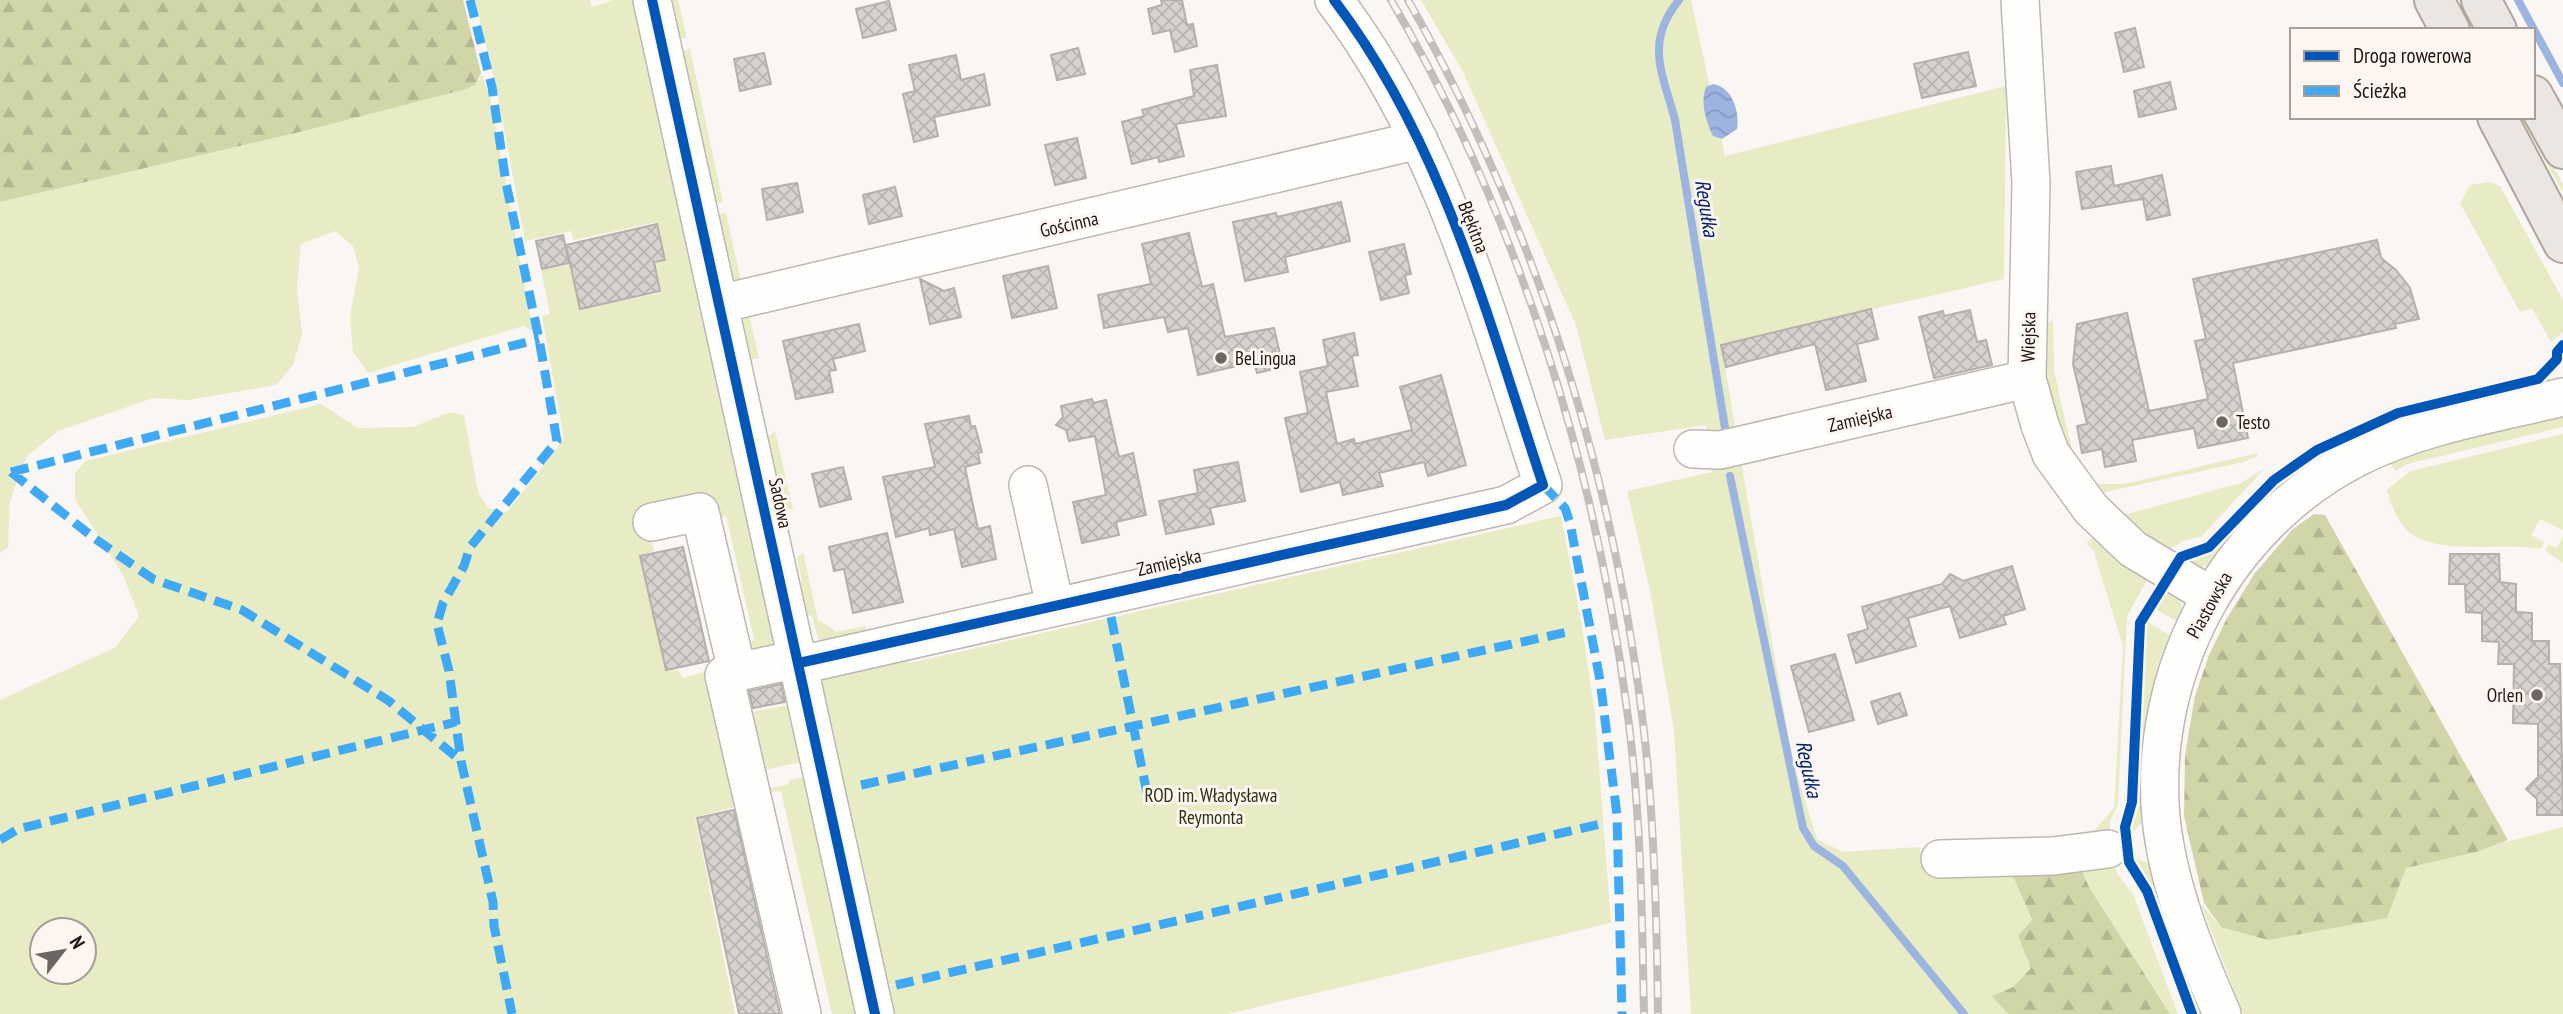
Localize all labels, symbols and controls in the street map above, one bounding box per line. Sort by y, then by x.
legend [2290,28,2535,119]
text: Droga rowerowa [2353,42,2472,69]
text: Ścieżka [2353,77,2407,104]
water label: Regułka [1689,178,1725,240]
street label: Błękitna [1453,198,1495,256]
street label: Gościnna [1037,206,1101,242]
street label: Wiejska [2016,312,2040,362]
place label: BeLingua [1235,346,1296,370]
marker: BeLingua [1213,350,1229,366]
street label: Zamiejska [1825,399,1895,437]
place label: Testo [2236,410,2270,434]
marker: Testo [2214,414,2230,430]
street label: Sadowa [764,476,798,530]
street label: Zamiejska [1134,543,1204,581]
street label: Piastowska [2181,568,2237,642]
place label: Orlen [2487,683,2523,707]
marker: Orlen [2529,687,2545,703]
water label: Regułka [1790,738,1829,801]
park label: ROD im. Władysława Reymonta [1145,783,1277,829]
north arrow [28,916,98,986]
text: N [65,932,91,953]

